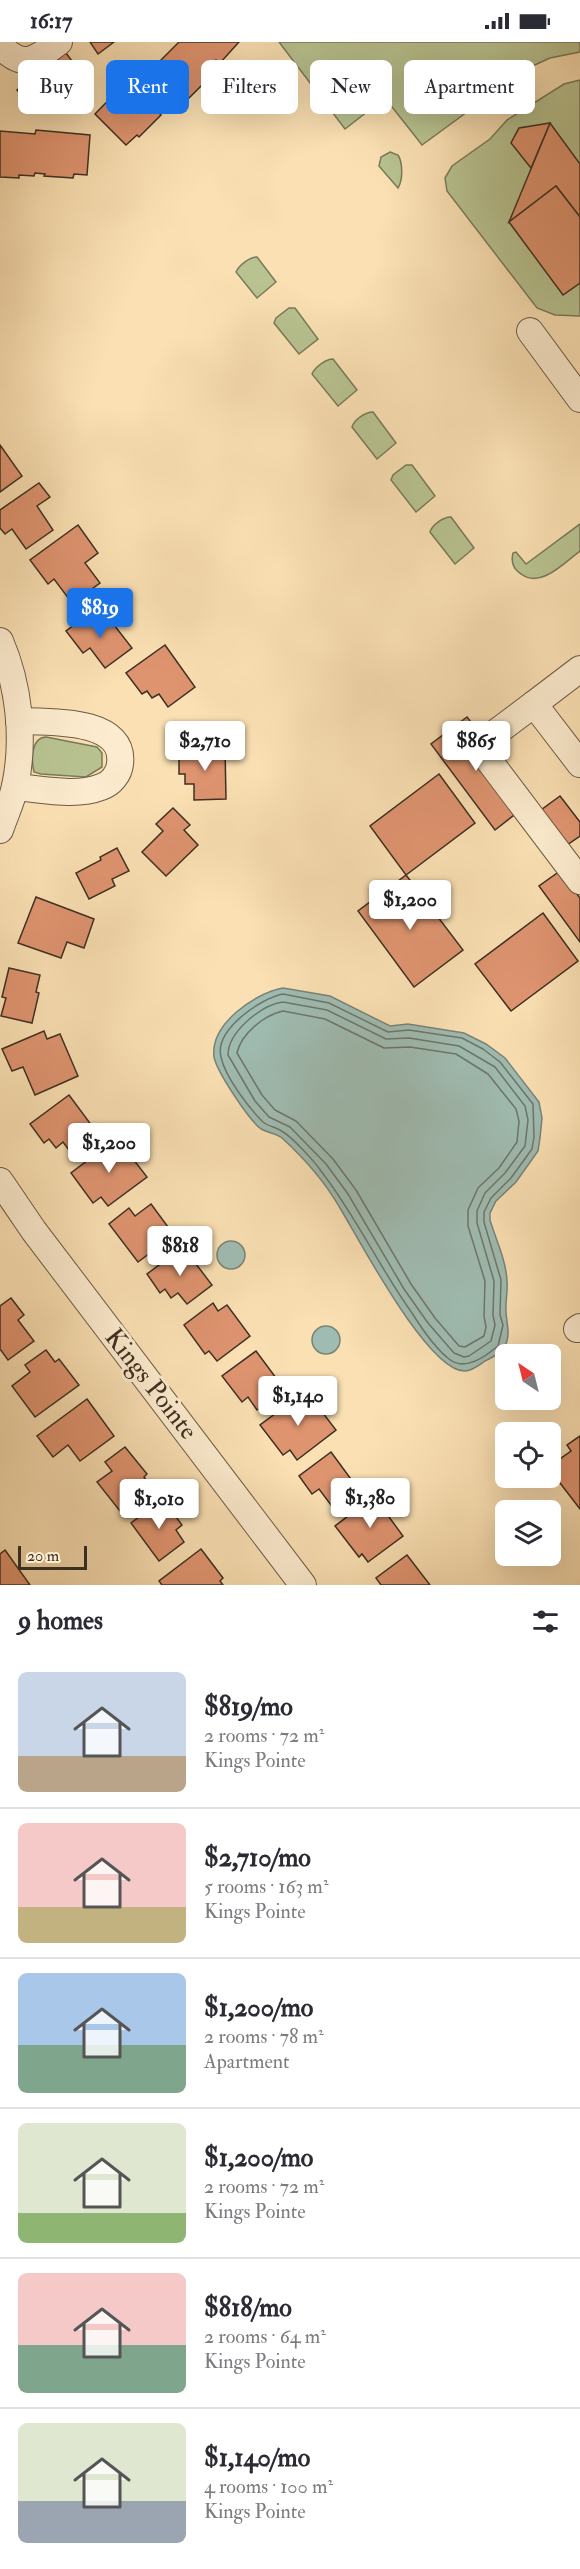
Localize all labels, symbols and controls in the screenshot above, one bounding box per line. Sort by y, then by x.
text: 16:17 [30,7,72,35]
chip: Buy [18,60,94,114]
chip: Rent [106,60,189,114]
chip: Filters [201,60,298,114]
chip: New [310,60,392,114]
chip: Apartment [404,60,535,114]
pin: $819 [64,588,136,639]
text: $819 [81,595,119,620]
pin: $2,710 [156,721,254,772]
pin: $865 [440,721,512,772]
text: $2,710 [179,728,231,753]
text: $865 [456,728,496,753]
pin: $1,200 [361,880,459,931]
text: $1,200 [383,887,437,912]
pin: $1,200 [60,1123,158,1174]
text: $1,200 [82,1130,136,1155]
pin: $818 [144,1226,216,1277]
text: $818 [161,1233,199,1258]
street label: Kings Pointe [98,1322,204,1446]
north arrow [495,1344,561,1410]
map controls [495,1344,561,1566]
pin: $1,140 [249,1376,347,1427]
text: $1,140 [272,1383,324,1408]
button: locate [495,1422,561,1488]
pin: $1,380 [321,1478,419,1529]
pin: $1,010 [110,1479,208,1530]
text: $1,380 [345,1485,395,1510]
text: $1,010 [134,1486,184,1511]
button: layers [495,1500,561,1566]
scale bar [18,1543,87,1570]
text: 20 m [27,1546,59,1566]
text: 9 homes [18,1605,103,1637]
icon: filters [529,1605,562,1638]
text: $819/mo [204,1691,293,1723]
icon: home [66,1696,138,1768]
text: 2 rooms · 72 m² [204,1723,324,1748]
text: Kings Pointe [204,1748,306,1773]
text: $2,710/mo [204,1842,311,1874]
icon: home [66,1847,138,1919]
text: 5 rooms · 163 m² [204,1874,329,1899]
text: Kings Pointe [204,1899,306,1924]
text: $1,200/mo [204,1992,313,2024]
icon: home [66,1997,138,2069]
text: 2 rooms · 78 m² [204,2024,324,2049]
text: Apartment [204,2049,289,2074]
text: $1,200/mo [204,2142,313,2174]
icon: home [66,2147,138,2219]
text: 2 rooms · 72 m² [204,2174,324,2199]
text: Kings Pointe [204,2199,306,2224]
text: $818/mo [204,2292,292,2324]
icon: home [66,2297,138,2369]
text: 2 rooms · 64 m² [204,2324,326,2349]
text: Kings Pointe [204,2349,306,2374]
text: $1,140/mo [204,2442,310,2474]
icon: home [66,2447,138,2519]
text: 4 rooms · 100 m² [204,2474,333,2499]
text: Kings Pointe [204,2499,306,2524]

